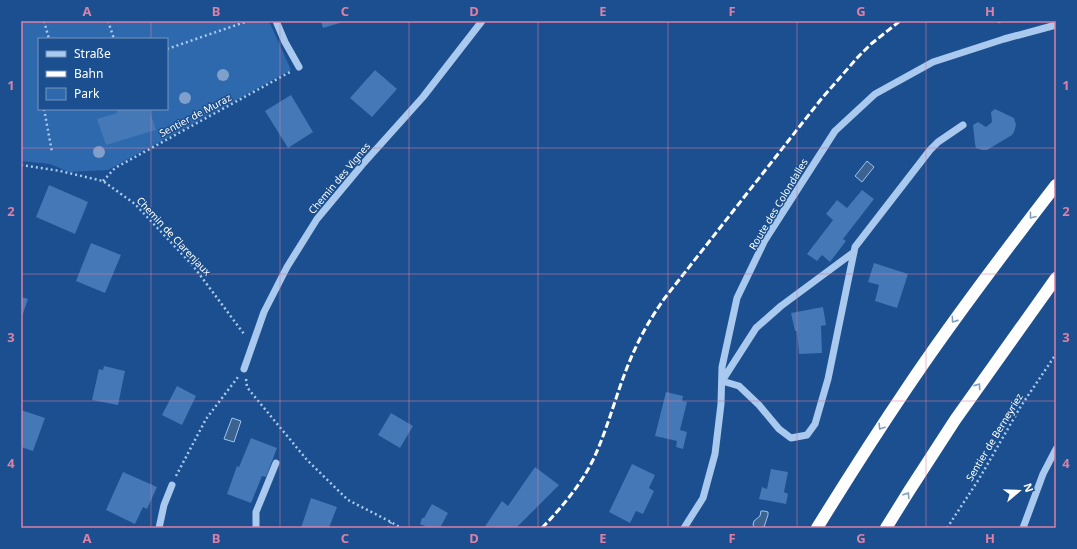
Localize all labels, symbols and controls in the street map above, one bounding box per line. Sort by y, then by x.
text: A [83,2,92,20]
text: B [212,2,220,20]
text: C [341,2,349,20]
text: D [469,2,479,20]
text: E [599,2,607,20]
text: F [728,2,736,20]
text: G [856,2,866,20]
text: H [985,2,995,20]
legend [38,38,168,110]
text: Straße [74,45,111,62]
text: Bahn [74,65,103,82]
text: 1 [7,76,15,94]
text: 1 [1062,76,1070,94]
text: Park [74,85,100,102]
street label: Sentier de Muraz [157,90,234,140]
street label: Chemin des Vignes [305,139,373,217]
street label: Route des Colondalles [745,156,811,252]
street label: Chemin de Clarenjaux [134,193,215,279]
text: 2 [7,202,15,220]
text: 2 [1062,202,1070,220]
one-way arrow [1030,211,1037,218]
one-way arrow [952,316,959,323]
text: 3 [7,328,15,346]
text: 3 [1062,328,1070,346]
one-way arrow [974,384,981,391]
street label: Sentier de Berneyriez [962,390,1026,484]
one-way arrow [878,423,886,430]
text: 4 [7,454,15,472]
text: 4 [1062,454,1070,472]
north arrow [999,471,1039,511]
text: N [1020,481,1037,494]
one-way arrow [902,492,909,499]
text: A [83,529,92,547]
text: B [212,529,220,547]
text: C [341,529,349,547]
text: D [469,529,479,547]
text: E [599,529,607,547]
text: F [728,529,736,547]
text: G [856,529,866,547]
text: H [985,529,995,547]

